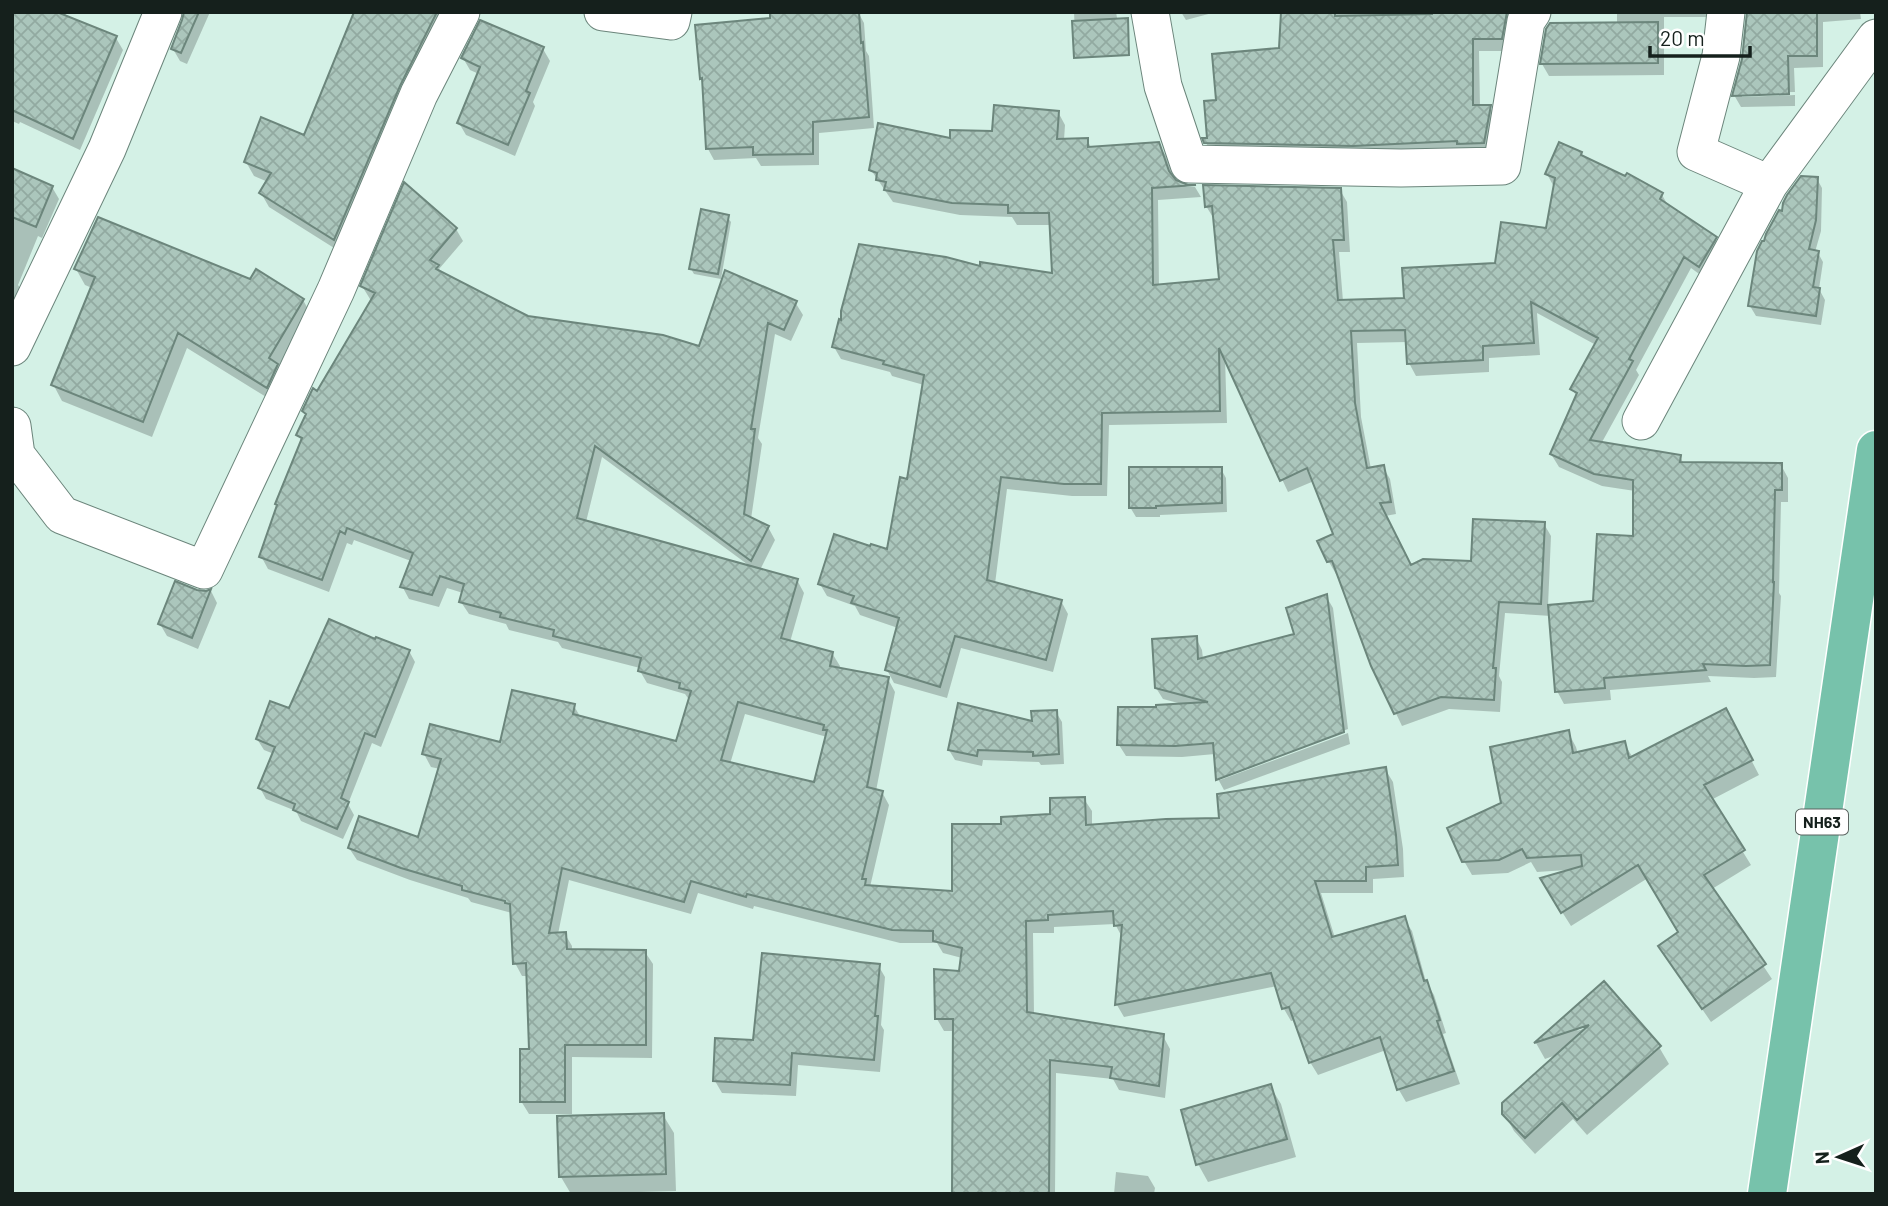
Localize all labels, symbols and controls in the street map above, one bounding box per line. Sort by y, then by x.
scale bar [1650,14,1750,58]
text: 20 m [1660,25,1705,50]
road number: NH63 [1796,810,1848,834]
north arrow [1804,1122,1874,1192]
text: N [1810,1151,1833,1165]

